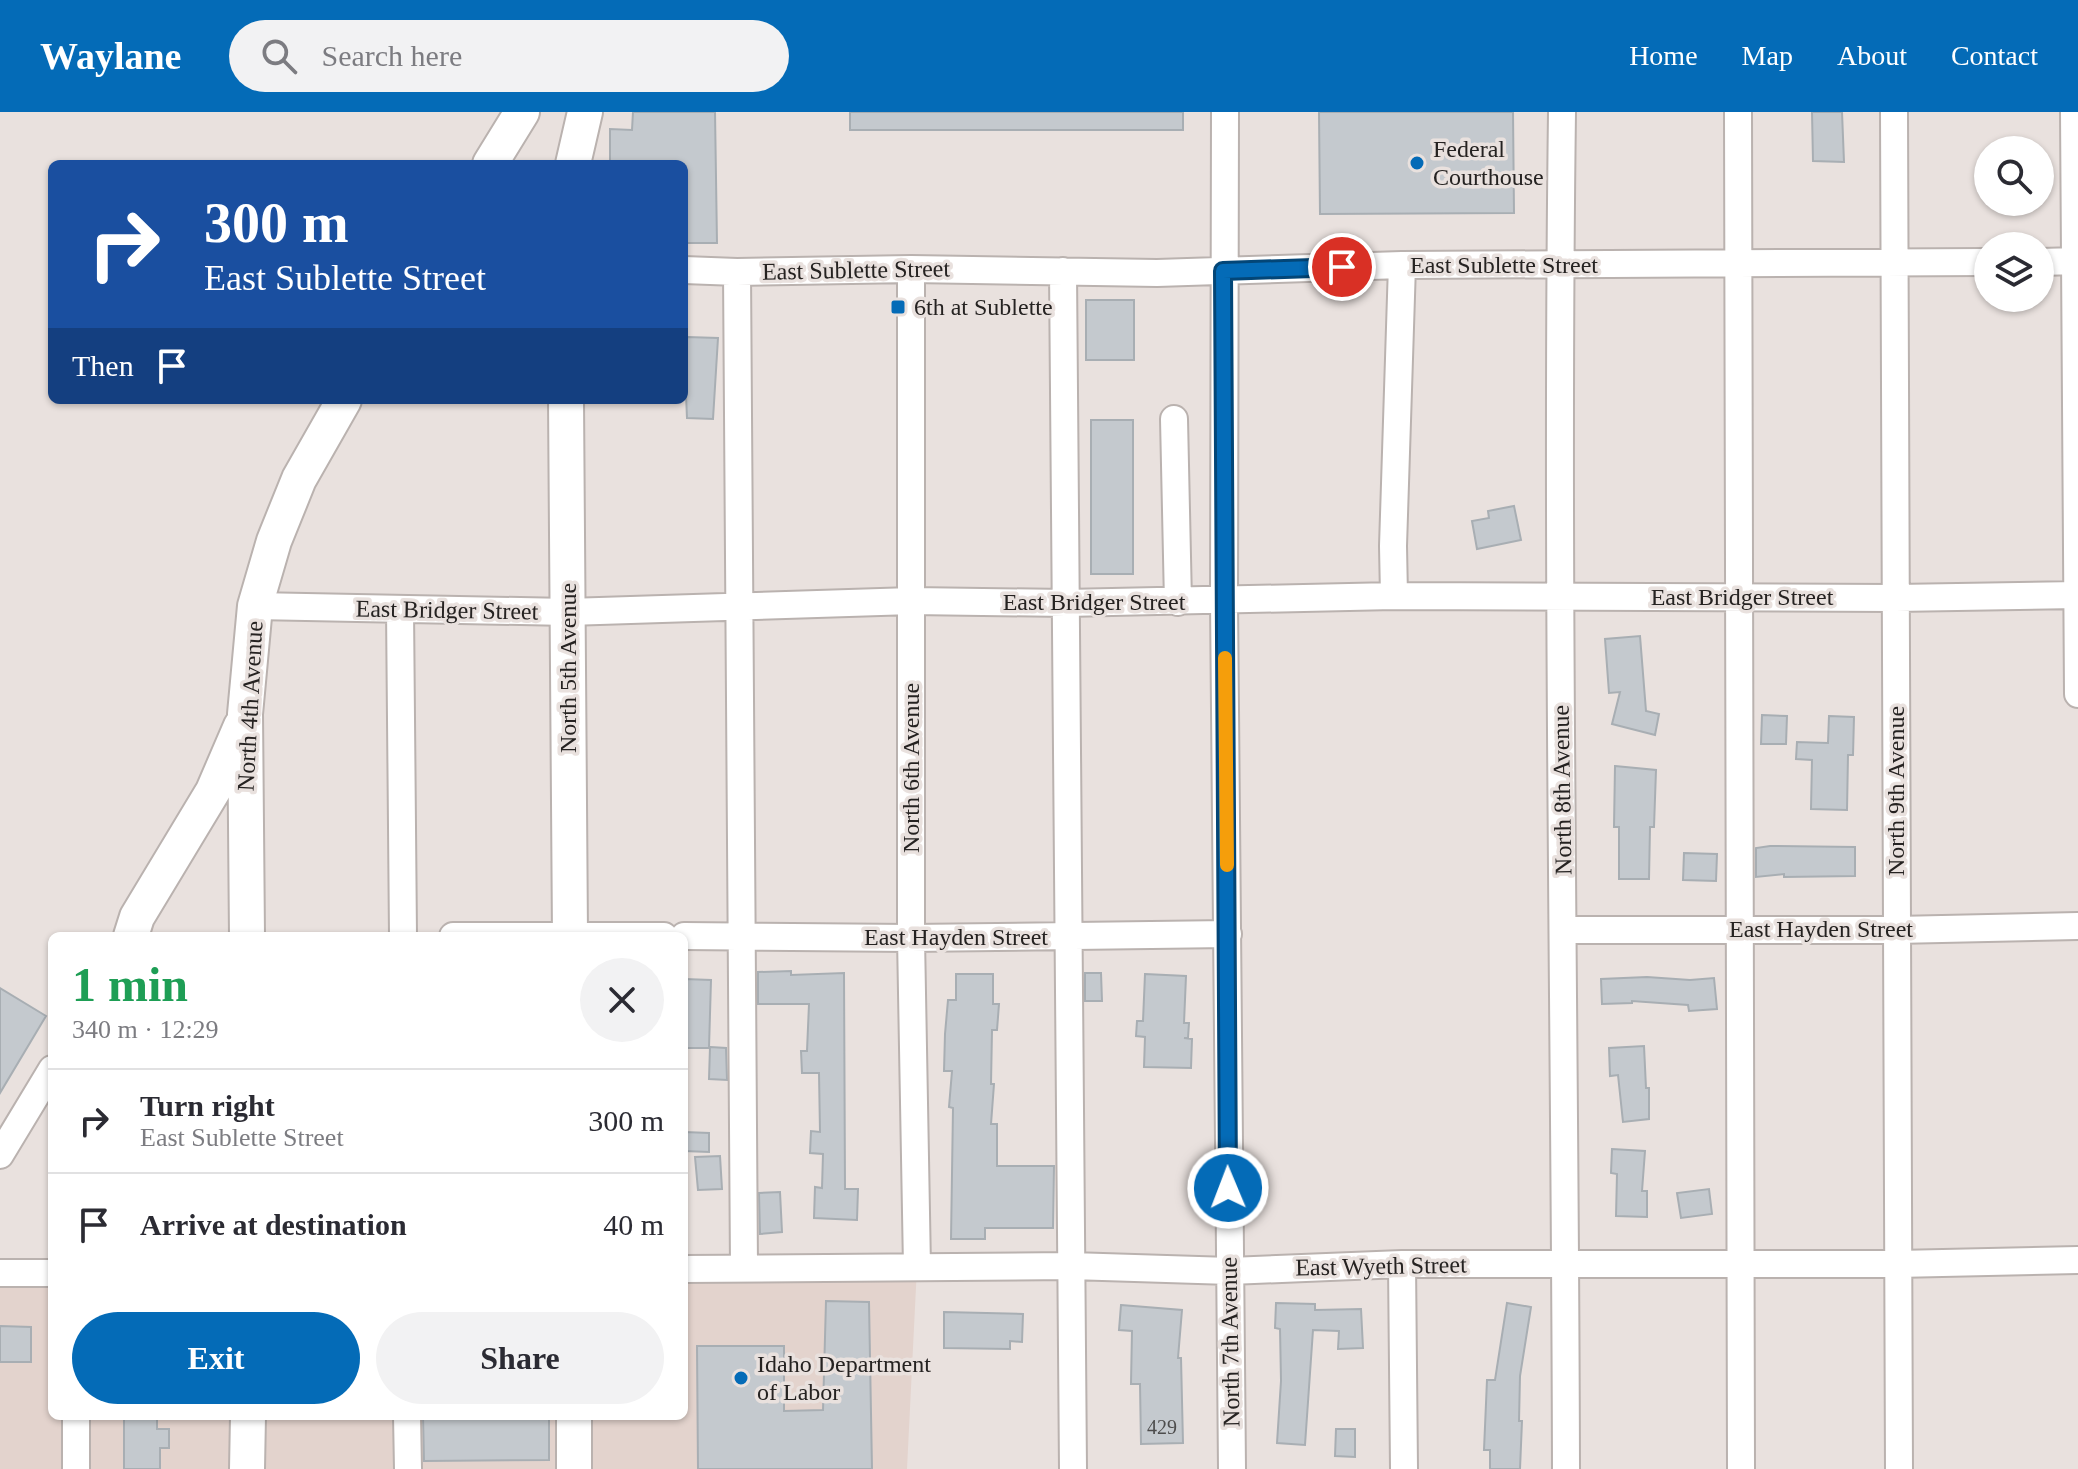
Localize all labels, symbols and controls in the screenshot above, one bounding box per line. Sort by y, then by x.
search box [229,20,789,92]
icon: search [257,34,301,78]
text: Waylane [40,35,181,77]
text: Search here [321,39,462,72]
text: Home [1629,40,1698,71]
text: Map [1742,40,1793,71]
text: About [1837,40,1907,71]
text: Contact [1951,40,2038,71]
place label: Federal Courthouse [1433,136,1544,190]
map controls [1974,136,2054,312]
button: search [1974,136,2054,216]
marker: Federal Courthouse [1408,154,1426,172]
icon: right [72,192,176,296]
text: 300 m [204,192,349,254]
button: layers [1974,232,2054,312]
pin [1308,233,1376,301]
icon: arrive [1320,245,1364,289]
street label: East Sublette Street [1410,252,1598,278]
street label: East Sublette Street [762,255,951,285]
text: East Sublette Street [204,258,486,298]
place label: 6th at Sublette [914,294,1053,320]
marker: 6th at Sublette [889,298,907,316]
icon: arrive [150,344,194,388]
text: Then [72,349,134,382]
street label: North 5th Avenue [555,583,581,753]
street label: East Bridger Street [1651,584,1834,610]
street label: East Bridger Street [1003,589,1186,615]
street label: East Bridger Street [355,595,539,625]
street label: North 4th Avenue [233,620,267,792]
street label: North 6th Avenue [898,683,924,853]
street label: North 8th Avenue [1548,705,1576,875]
street label: North 9th Avenue [1883,706,1909,876]
street label: East Hayden Street [1729,916,1913,942]
street label: East Hayden Street [864,924,1048,950]
text: 1 min [72,958,188,1011]
button: close [580,958,664,1042]
text: 340 m · 12:29 [72,1015,219,1044]
text: Turn right [140,1089,275,1122]
icon: right [72,1099,116,1143]
text: 300 m [588,1104,664,1137]
text: East Sublette Street [140,1123,344,1152]
position arrow [1186,1146,1270,1230]
icon: arrive [72,1203,116,1247]
text: Arrive at destination [140,1208,407,1241]
text: 40 m [603,1208,664,1241]
street label: East Wyeth Street [1295,1252,1467,1280]
street label: North 7th Avenue [1216,1257,1244,1427]
button: Exit [72,1312,360,1404]
button: Share [376,1312,664,1404]
place label: Idaho Department of Labor [757,1351,931,1405]
marker: Idaho Department of Labor [732,1369,750,1387]
house number: 429 [1147,1416,1177,1438]

